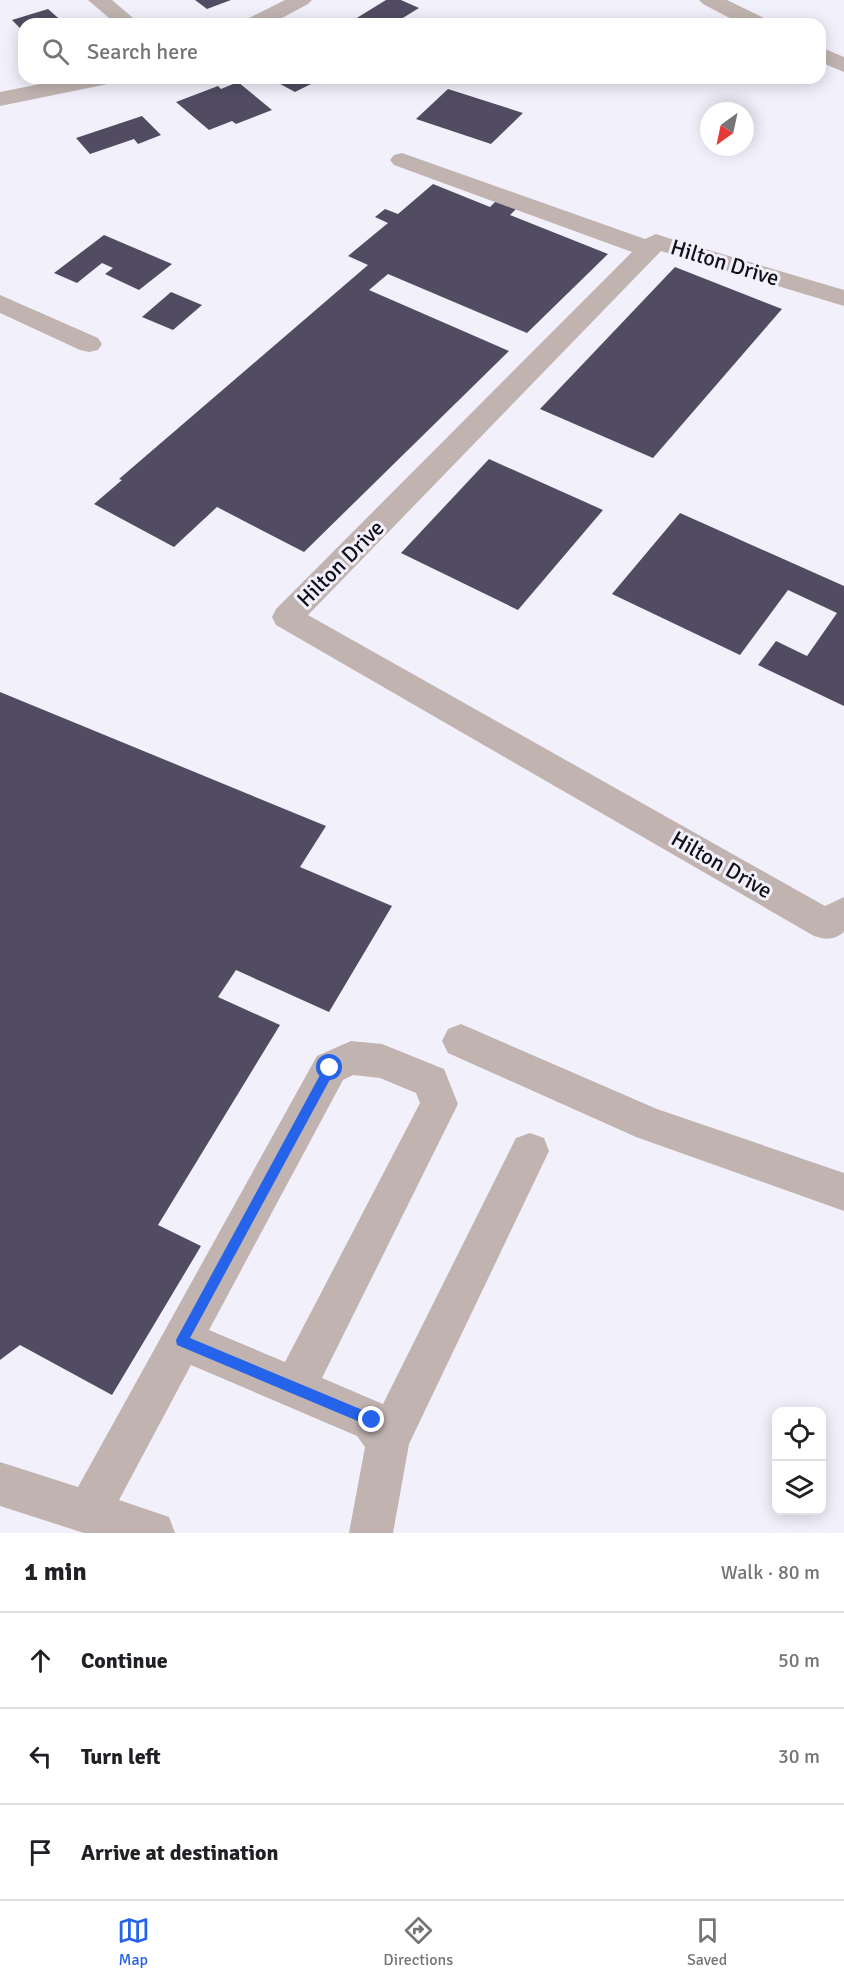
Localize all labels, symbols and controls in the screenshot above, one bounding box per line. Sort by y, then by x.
search box [18,18,826,84]
icon: search [39,35,72,68]
text: Search here [87,38,198,65]
north arrow [700,102,754,156]
street label: Hilton Drive [667,233,782,292]
street label: Hilton Drive [291,514,389,612]
street label: Hilton Drive [667,825,777,904]
route start [316,1054,342,1080]
route end [358,1406,384,1432]
map controls [772,1407,826,1515]
button: locate [772,1407,826,1461]
button: layers [772,1461,826,1515]
text: 1 min [24,1556,87,1588]
text: Walk · 80 m [721,1560,820,1585]
icon: ahead [24,1644,57,1677]
text: Continue [81,1647,168,1674]
text: 50 m [778,1648,820,1673]
icon: left [24,1740,57,1773]
text: Turn left [81,1743,161,1770]
text: 30 m [778,1744,820,1769]
icon: arrive [24,1836,57,1869]
text: Arrive at destination [81,1839,278,1866]
tab: Map [117,1914,150,1970]
tab: Directions [383,1914,453,1970]
tab: Saved [687,1914,727,1970]

